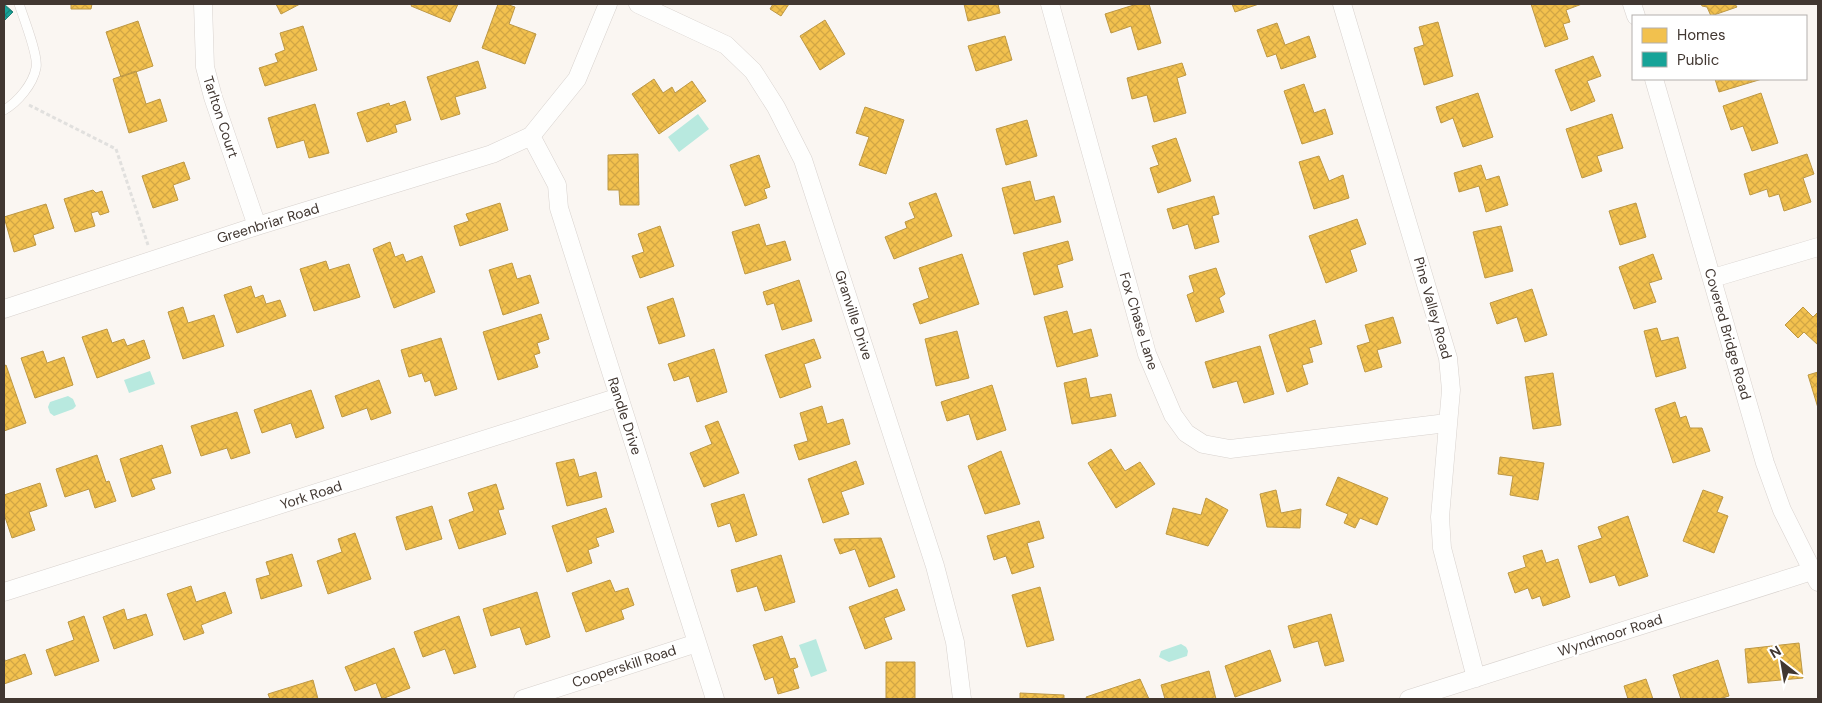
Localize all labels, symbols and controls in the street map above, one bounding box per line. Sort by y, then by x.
legend [1632,15,1807,80]
text: Homes [1677,25,1726,45]
text: Public [1677,50,1719,70]
street label: Tarlton Court [199,74,243,160]
street label: Greenbriar Road [215,199,321,247]
street label: Pine Valley Road [1410,255,1456,361]
street label: Covered Bridge Road [1701,266,1755,402]
street label: Granville Drive [831,268,877,362]
street label: Fox Chase Lane [1116,270,1162,372]
street label: Randle Drive [604,375,646,457]
street label: York Road [278,477,344,513]
street label: Wyndmoor Road [1556,610,1664,660]
north arrow [1757,638,1807,688]
street label: Cooperskill Road [570,641,678,691]
text: N [1766,642,1784,662]

